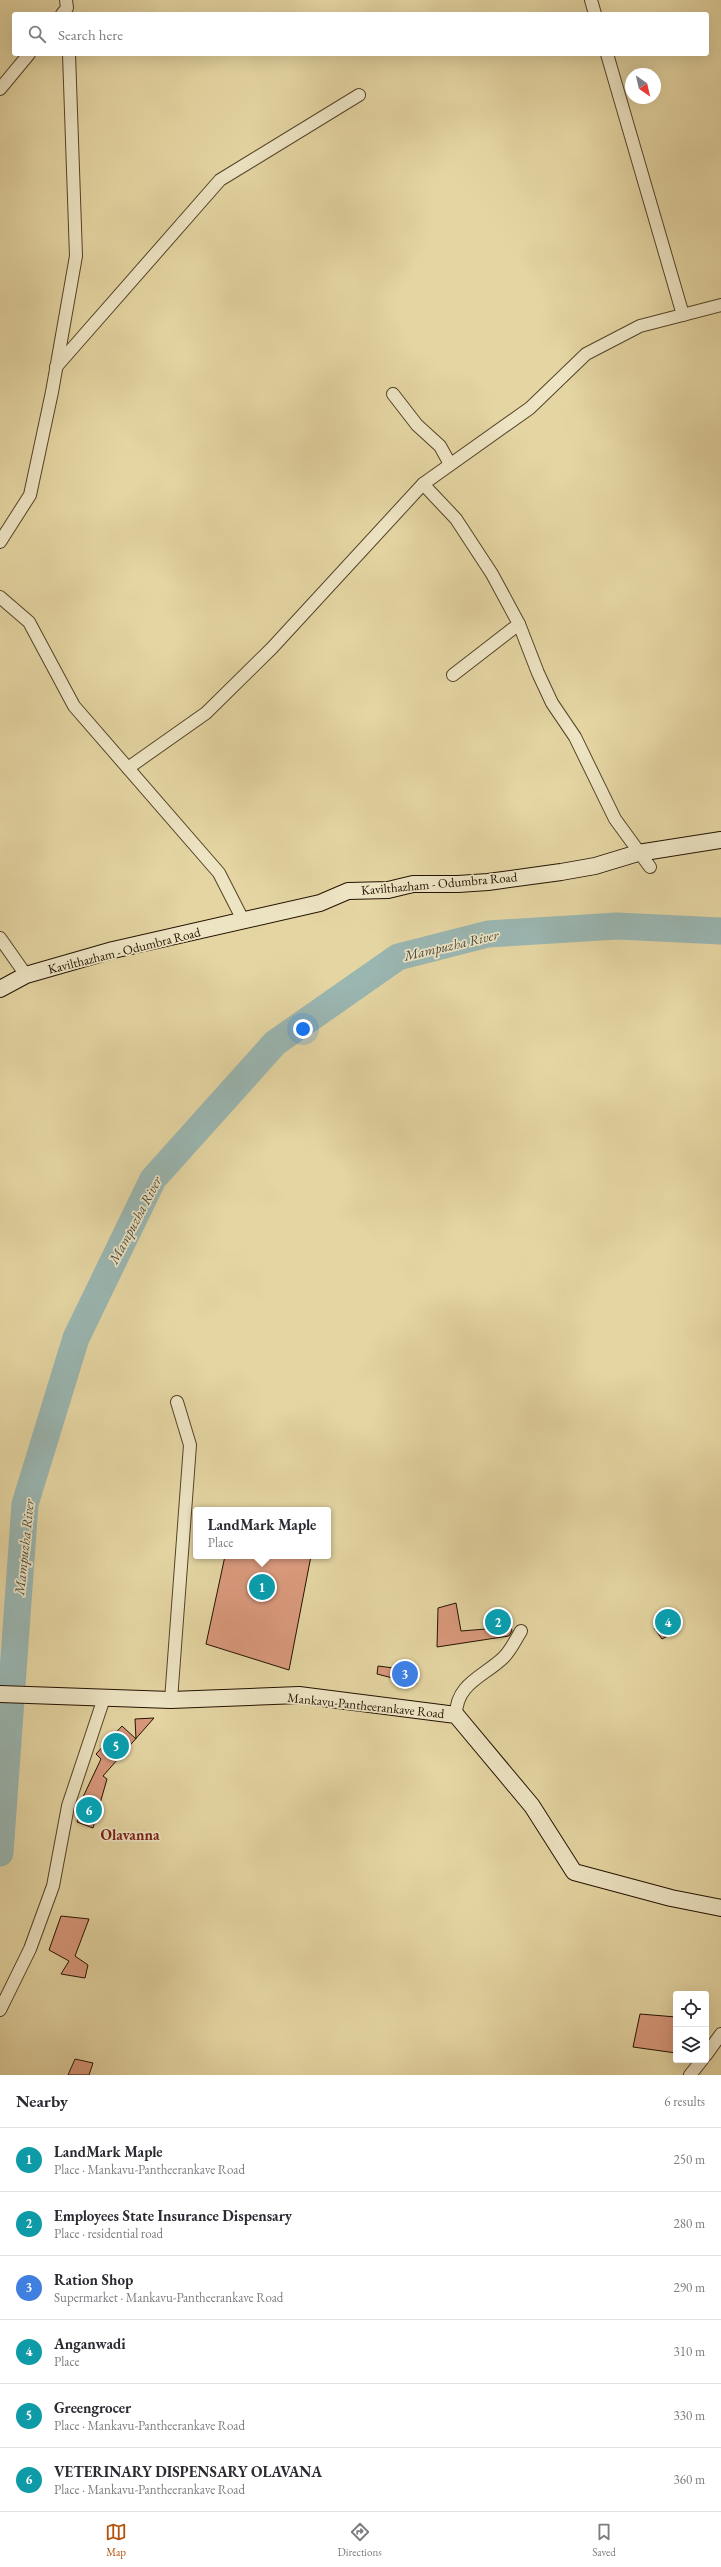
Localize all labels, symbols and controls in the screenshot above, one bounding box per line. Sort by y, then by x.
search box [12,12,709,56]
icon: search [26,23,48,45]
text: Search here [58,25,123,44]
north arrow [625,68,661,104]
street label: Kavilthazham - Odumbra Road [360,868,518,899]
street label: Kavilthazham - Odumbra Road [46,923,203,978]
water label: Mampuzha River [401,925,501,965]
your location [293,1019,313,1039]
water label: Mampuzha River [104,1173,166,1268]
water label: Mampuzha River [10,1497,38,1597]
popup [193,1507,331,1559]
text: LandMark Maple [208,1515,316,1534]
text: Place [208,1534,233,1551]
pin: 1 [249,1572,275,1602]
pin: 2 [485,1607,511,1637]
pin: 4 [655,1607,681,1637]
pin: 3 [392,1659,418,1689]
street label: Mankavu-Pantheerankave Road [287,1689,446,1722]
pin: 5 [103,1731,129,1761]
pin: 6 [76,1795,102,1825]
district label: Olavanna [101,1825,160,1844]
map controls [673,1991,709,2063]
button: locate [673,1991,709,2027]
button: layers [673,2027,709,2063]
text: Nearby [16,2090,68,2112]
text: 6 results [664,2093,705,2110]
text: LandMark Maple [54,2142,162,2161]
text: 1 [26,2151,32,2168]
text: 250 m [674,2151,705,2168]
text: Place · Mankavu-Pantheerankave Road [54,2161,245,2178]
text: Employees State Insurance Dispensary [54,2206,292,2225]
text: 2 [26,2215,32,2232]
text: 280 m [674,2215,705,2232]
text: Place · residential road [54,2225,163,2242]
text: Ration Shop [54,2270,133,2289]
text: 3 [26,2279,32,2296]
text: 290 m [674,2279,705,2296]
text: Supermarket · Mankavu-Pantheerankave Road [54,2289,283,2306]
text: Anganwadi [54,2334,126,2353]
text: 4 [26,2343,32,2360]
text: 310 m [674,2343,705,2360]
text: Place [54,2353,80,2370]
text: Greengrocer [54,2398,131,2417]
text: 5 [26,2407,32,2424]
text: 330 m [674,2407,705,2424]
text: Place · Mankavu-Pantheerankave Road [54,2417,245,2434]
text: VETERINARY DISPENSARY OLAVANA [54,2462,322,2481]
text: 6 [26,2471,32,2488]
text: 360 m [674,2471,705,2488]
text: Place · Mankavu-Pantheerankave Road [54,2481,245,2498]
tab: Map [105,2521,127,2559]
tab: Directions [338,2521,382,2559]
tab: Saved [592,2521,616,2559]

